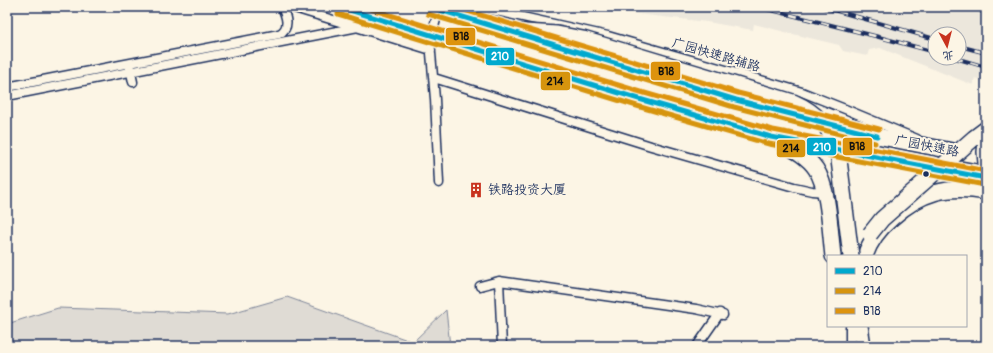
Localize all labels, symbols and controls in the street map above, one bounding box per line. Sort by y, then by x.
north arrow [927,26,967,66]
line badge: B18 [445,27,476,46]
text: B18 [453,30,469,43]
street label: 广园快速路辅路 [670,35,762,75]
line badge: 210 [485,47,515,66]
text: 北 [942,48,954,63]
text: 210 [491,50,509,63]
line badge: B18 [650,61,681,81]
text: B18 [658,65,674,78]
line badge: 214 [540,71,571,91]
text: 214 [547,75,564,88]
street label: 广园快速路 [894,132,960,160]
line badge: 210 [806,137,837,156]
line badge: B18 [842,137,873,156]
line badge: 214 [776,139,806,158]
text: B18 [849,140,865,153]
text: 210 [813,141,831,154]
text: 214 [783,142,800,155]
unlabelled marker [921,169,931,179]
building icon: 铁路投资大厦 [467,181,485,199]
place label: 铁路投资大厦 [488,182,566,198]
legend [827,255,967,327]
text: 210 [863,264,883,279]
text: 214 [863,284,881,299]
text: B18 [863,304,881,319]

